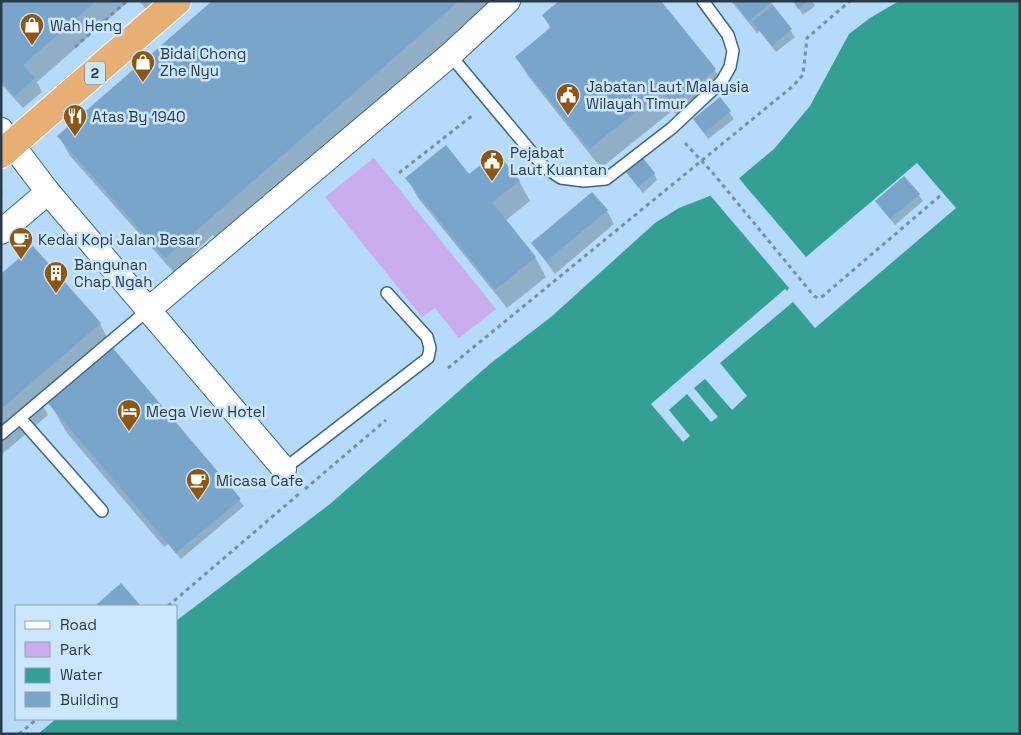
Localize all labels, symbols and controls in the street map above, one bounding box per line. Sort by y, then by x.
shop icon: Wah Heng [19,12,45,46]
place label: Wah Heng [50,16,122,35]
place label: Bidai Chong Zhe Nyu [160,44,246,80]
shop icon: Bidai Chong Zhe Nyu [130,49,156,83]
road number: 2 [85,62,105,84]
place label: Jabatan Laut Malaysia Wilayah Timur [586,77,750,113]
public building icon: Jabatan Laut Malaysia Wilayah Timur [555,82,581,116]
restaurant icon: Atas By 1940 [62,103,88,137]
place label: Atas By 1940 [92,107,186,126]
place label: Pejabat Laut Kuantan [510,143,607,179]
public building icon: Pejabat Laut Kuantan [479,148,505,182]
cafe icon: Kedai Kopi Jalan Besar [8,226,34,260]
place label: Kedai Kopi Jalan Besar [38,230,201,249]
place label: Bangunan Chap Ngah [74,255,152,291]
building icon: Bangunan Chap Ngah [43,260,69,294]
hotel icon: Mega View Hotel [116,398,142,432]
place label: Mega View Hotel [146,402,265,421]
cafe icon: Micasa Cafe [185,467,211,501]
place label: Micasa Cafe [216,471,304,490]
legend [15,605,178,720]
text: Road [60,615,97,634]
text: Park [60,640,91,659]
text: Water [60,665,103,684]
text: Building [60,690,119,709]

